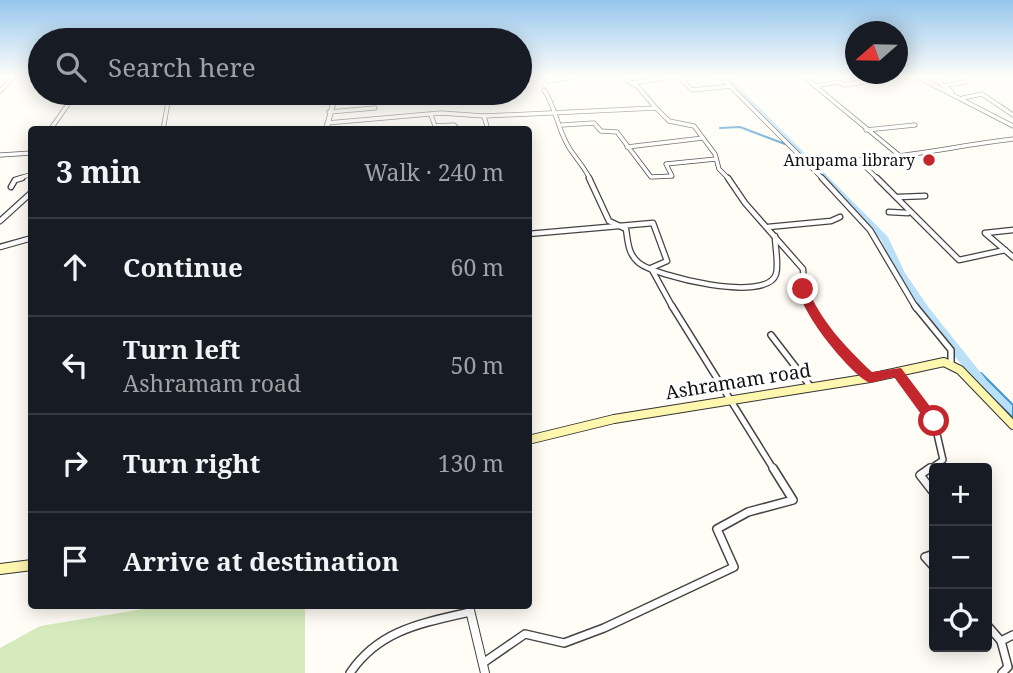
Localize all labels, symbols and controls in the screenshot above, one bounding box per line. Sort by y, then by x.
north arrow [845,21,908,84]
search box [28,28,532,105]
icon: search [52,48,90,86]
text: Search here [108,49,256,85]
place label: Anupama library [783,149,916,171]
text: 3 min [56,151,141,192]
marker: Anupama library [921,152,937,168]
text: Walk · 240 m [364,156,504,188]
icon: ahead [56,248,94,286]
text: Continue [123,249,243,285]
text: 60 m [451,251,504,283]
route end [787,273,818,304]
text: Turn left [123,331,240,367]
icon: left [56,346,94,384]
text: 50 m [451,349,504,381]
street label: Ashramam road [663,357,813,405]
text: Ashramam road [123,367,301,399]
route start [918,405,949,436]
icon: right [56,444,94,482]
text: Turn right [123,445,260,481]
text: 130 m [438,447,504,479]
map controls [929,463,992,652]
button: + [929,463,992,526]
button: − [929,526,992,589]
icon: arrive [56,542,94,580]
text: Arrive at destination [123,543,399,579]
button: locate [929,589,992,652]

